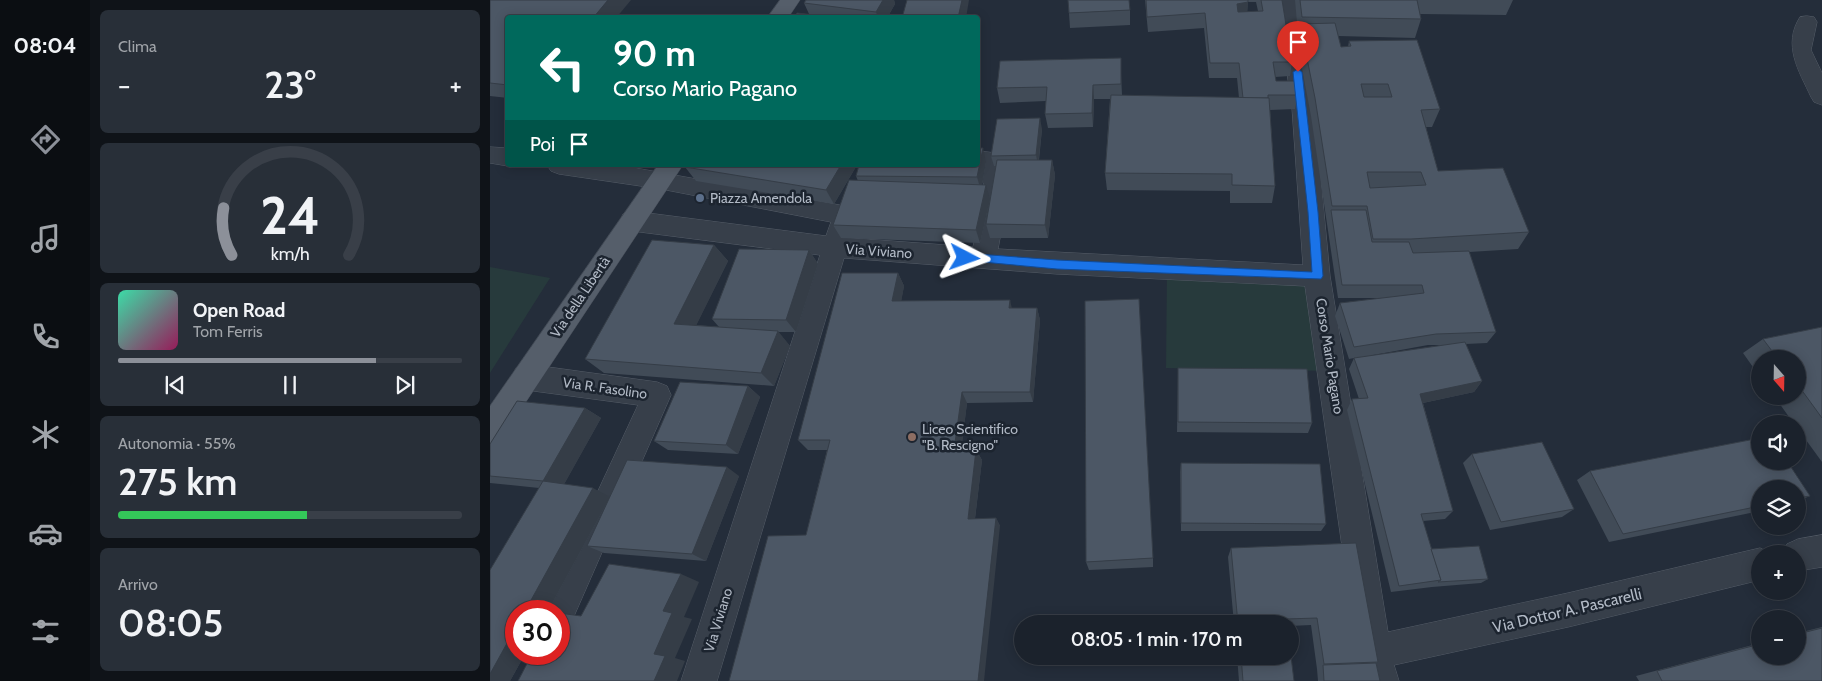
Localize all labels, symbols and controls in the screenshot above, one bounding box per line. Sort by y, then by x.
pin [1277,21,1319,72]
icon: arrive [1284,28,1312,56]
text: 08:04 [14,32,76,59]
text: 90 m [613,32,696,75]
icon: left [530,35,595,100]
text: Clima [118,37,157,56]
text: 23° [264,61,316,108]
text: − [118,68,130,102]
text: + [450,68,462,102]
text: Corso Mario Pagano [613,75,797,102]
icon: directions [28,122,63,157]
icon: arrive [565,130,593,158]
text: Poi [530,133,555,156]
text: 24 [260,184,320,247]
place label: Piazza Amendola [710,189,812,207]
marker: Piazza Amendola [694,192,706,204]
icon: music [28,221,63,256]
position arrow [938,231,990,283]
street label: Via Viviano [845,240,913,262]
text: km/h [270,243,310,264]
street label: Via della Libertà [546,253,614,341]
street label: Corso Mario Pagano [1312,297,1348,416]
text: Open Road [193,299,285,322]
icon: phone [28,319,63,354]
text: Tom Ferris [193,322,263,341]
north arrow [1751,350,1806,405]
map controls [1751,350,1806,665]
icon: previous [161,371,189,399]
icon: pause [276,371,304,399]
icon: next [391,371,419,399]
street label: Via R. Fasolino [562,373,649,403]
button: sound [1751,415,1806,470]
icon: climate [28,417,63,452]
place label: Liceo Scientifico "B. Rescigno" [922,420,1018,454]
marker: Liceo Scientifico "B. Rescigno" [906,431,918,443]
text: Autonomia · 55% [118,434,236,453]
text: 275 km [118,458,237,505]
button: layers [1751,480,1806,535]
icon: car [28,516,63,551]
button: + [1751,545,1806,600]
text: Arrivo [118,575,158,594]
street label: Via Dottor A. Pascarelli [1491,584,1644,637]
street label: Via Viviano [700,585,736,654]
text: 08:05 [118,599,223,646]
speed limit sign: 30 [505,600,570,665]
button: − [1751,610,1806,665]
icon: filters [28,614,63,649]
text: 08:05 · 1 min · 170 m [1071,628,1242,651]

